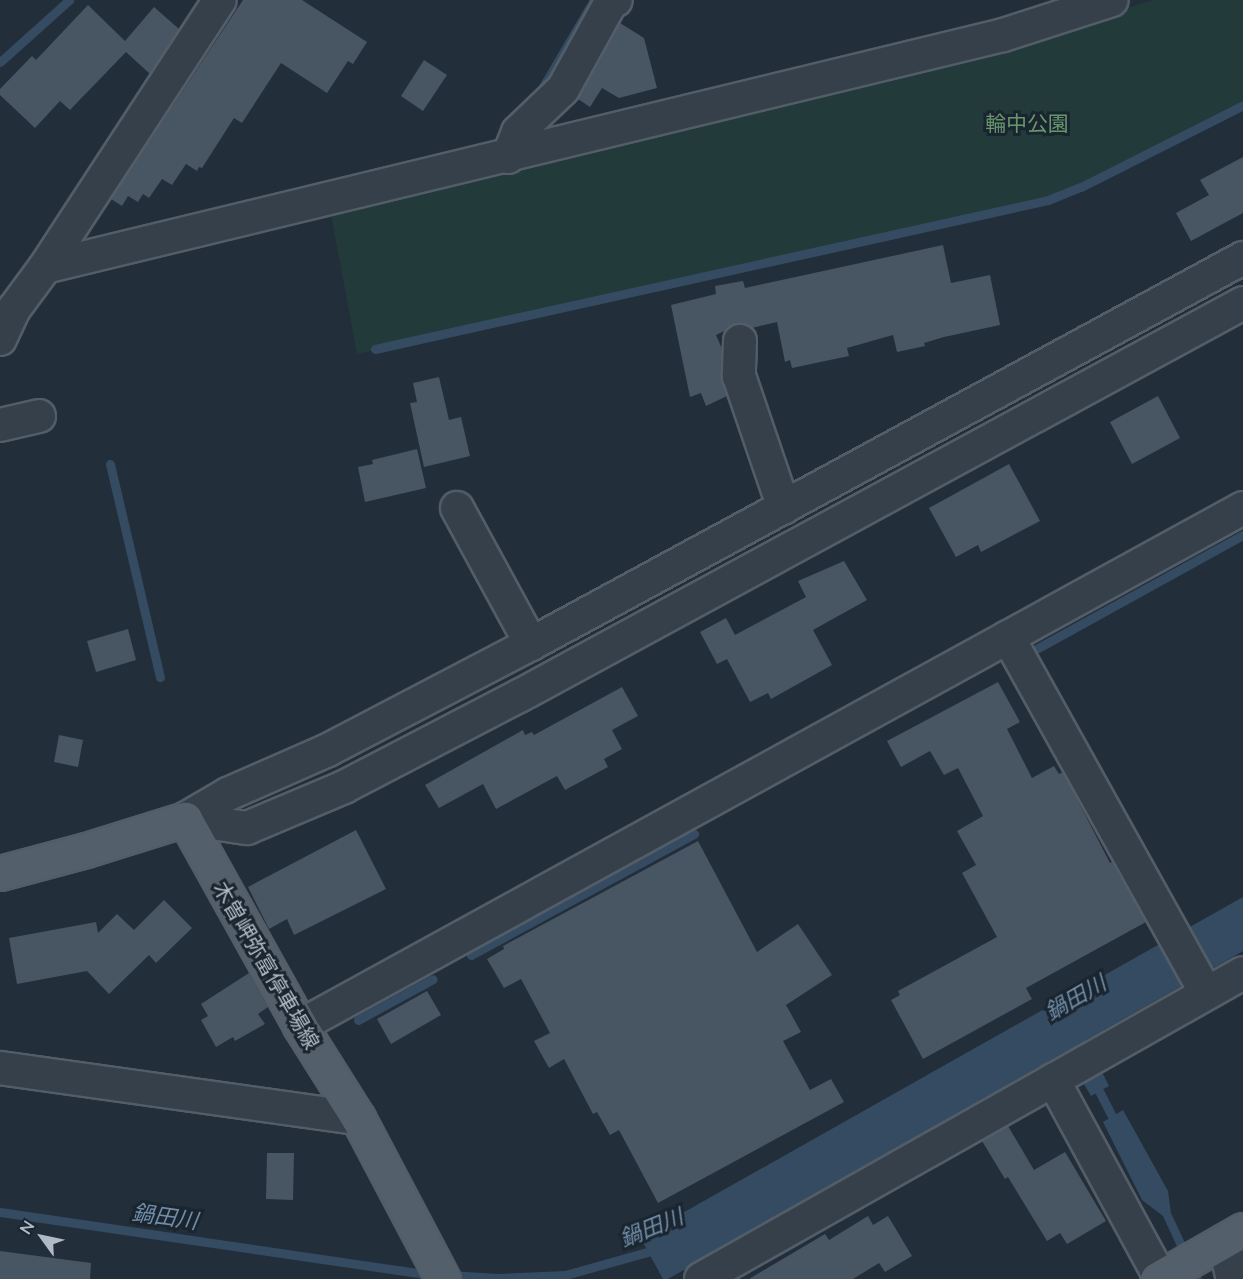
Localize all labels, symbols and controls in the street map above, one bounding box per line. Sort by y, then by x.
park label: 輪中公園 [985,110,1069,136]
street label: 木曽岬弥富停車場線 [209,877,325,1053]
water label: 鍋田川 [1040,969,1110,1025]
water label: 鍋田川 [130,1198,200,1234]
water label: 鍋田川 [615,1202,687,1252]
north arrow [12,1207,72,1267]
text: N [15,1217,38,1237]

